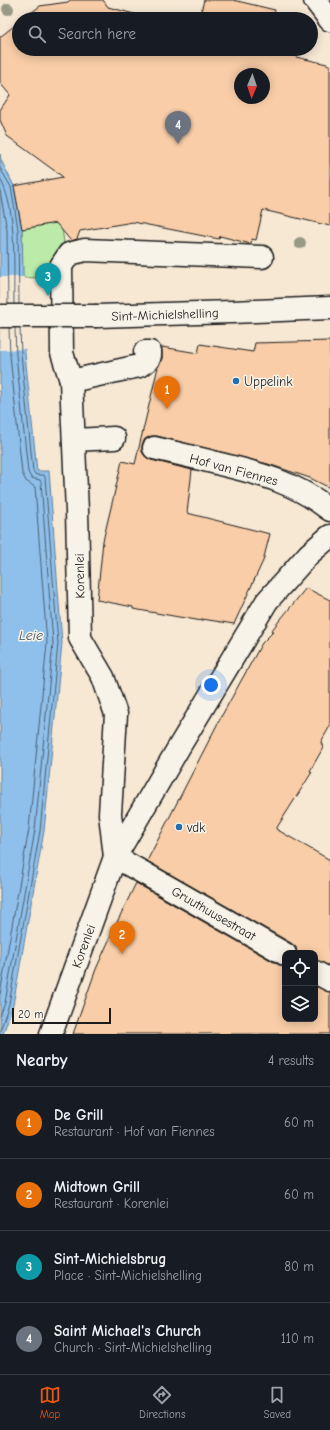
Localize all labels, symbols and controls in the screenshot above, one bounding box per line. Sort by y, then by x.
search box [12,12,318,56]
icon: search [26,23,48,45]
text: Search here [58,25,136,43]
north arrow [234,68,270,104]
pin: 4 [165,111,191,144]
pin: 3 [35,263,61,296]
street label: Sint-Michielshelling [111,305,219,324]
place label: Uppelink [244,374,293,389]
pin: 1 [154,376,180,409]
marker: Uppelink [231,376,241,386]
street label: Hof van Fiennes [188,450,280,488]
street label: Korenlei [72,553,87,599]
water label: Leie [19,627,43,644]
your location [201,675,221,695]
place label: vdk [186,820,206,835]
marker: vdk [174,822,184,832]
street label: Gruuthuusestraat [169,883,260,944]
pin: 2 [109,921,135,954]
street label: Korenlei [69,922,98,970]
map controls [282,950,318,1022]
button: locate [282,950,318,986]
button: layers [282,986,318,1022]
scale bar [12,1006,111,1025]
text: 20 m [18,1008,43,1021]
text: Nearby [16,1051,67,1070]
text: 4 results [268,1053,314,1068]
text: De Grill [54,1106,103,1124]
text: 1 [26,1115,32,1130]
text: 60 m [284,1115,314,1130]
text: Restaurant · Hof van Fiennes [54,1124,215,1139]
text: Midtown Grill [54,1178,140,1196]
text: 2 [26,1187,32,1202]
text: 60 m [284,1187,314,1202]
text: Restaurant · Korenlei [54,1196,169,1211]
text: Sint-Michielsbrug [54,1250,167,1268]
text: 3 [26,1259,32,1274]
text: 80 m [284,1259,314,1274]
text: Place · Sint-Michielshelling [54,1268,202,1283]
text: Saint Michael's Church [54,1322,201,1340]
text: 4 [26,1331,32,1346]
text: 110 m [281,1331,314,1346]
text: Church · Sint-Michielshelling [54,1340,212,1355]
tab: Map [39,1384,61,1421]
tab: Directions [139,1384,186,1421]
tab: Saved [264,1384,291,1421]

